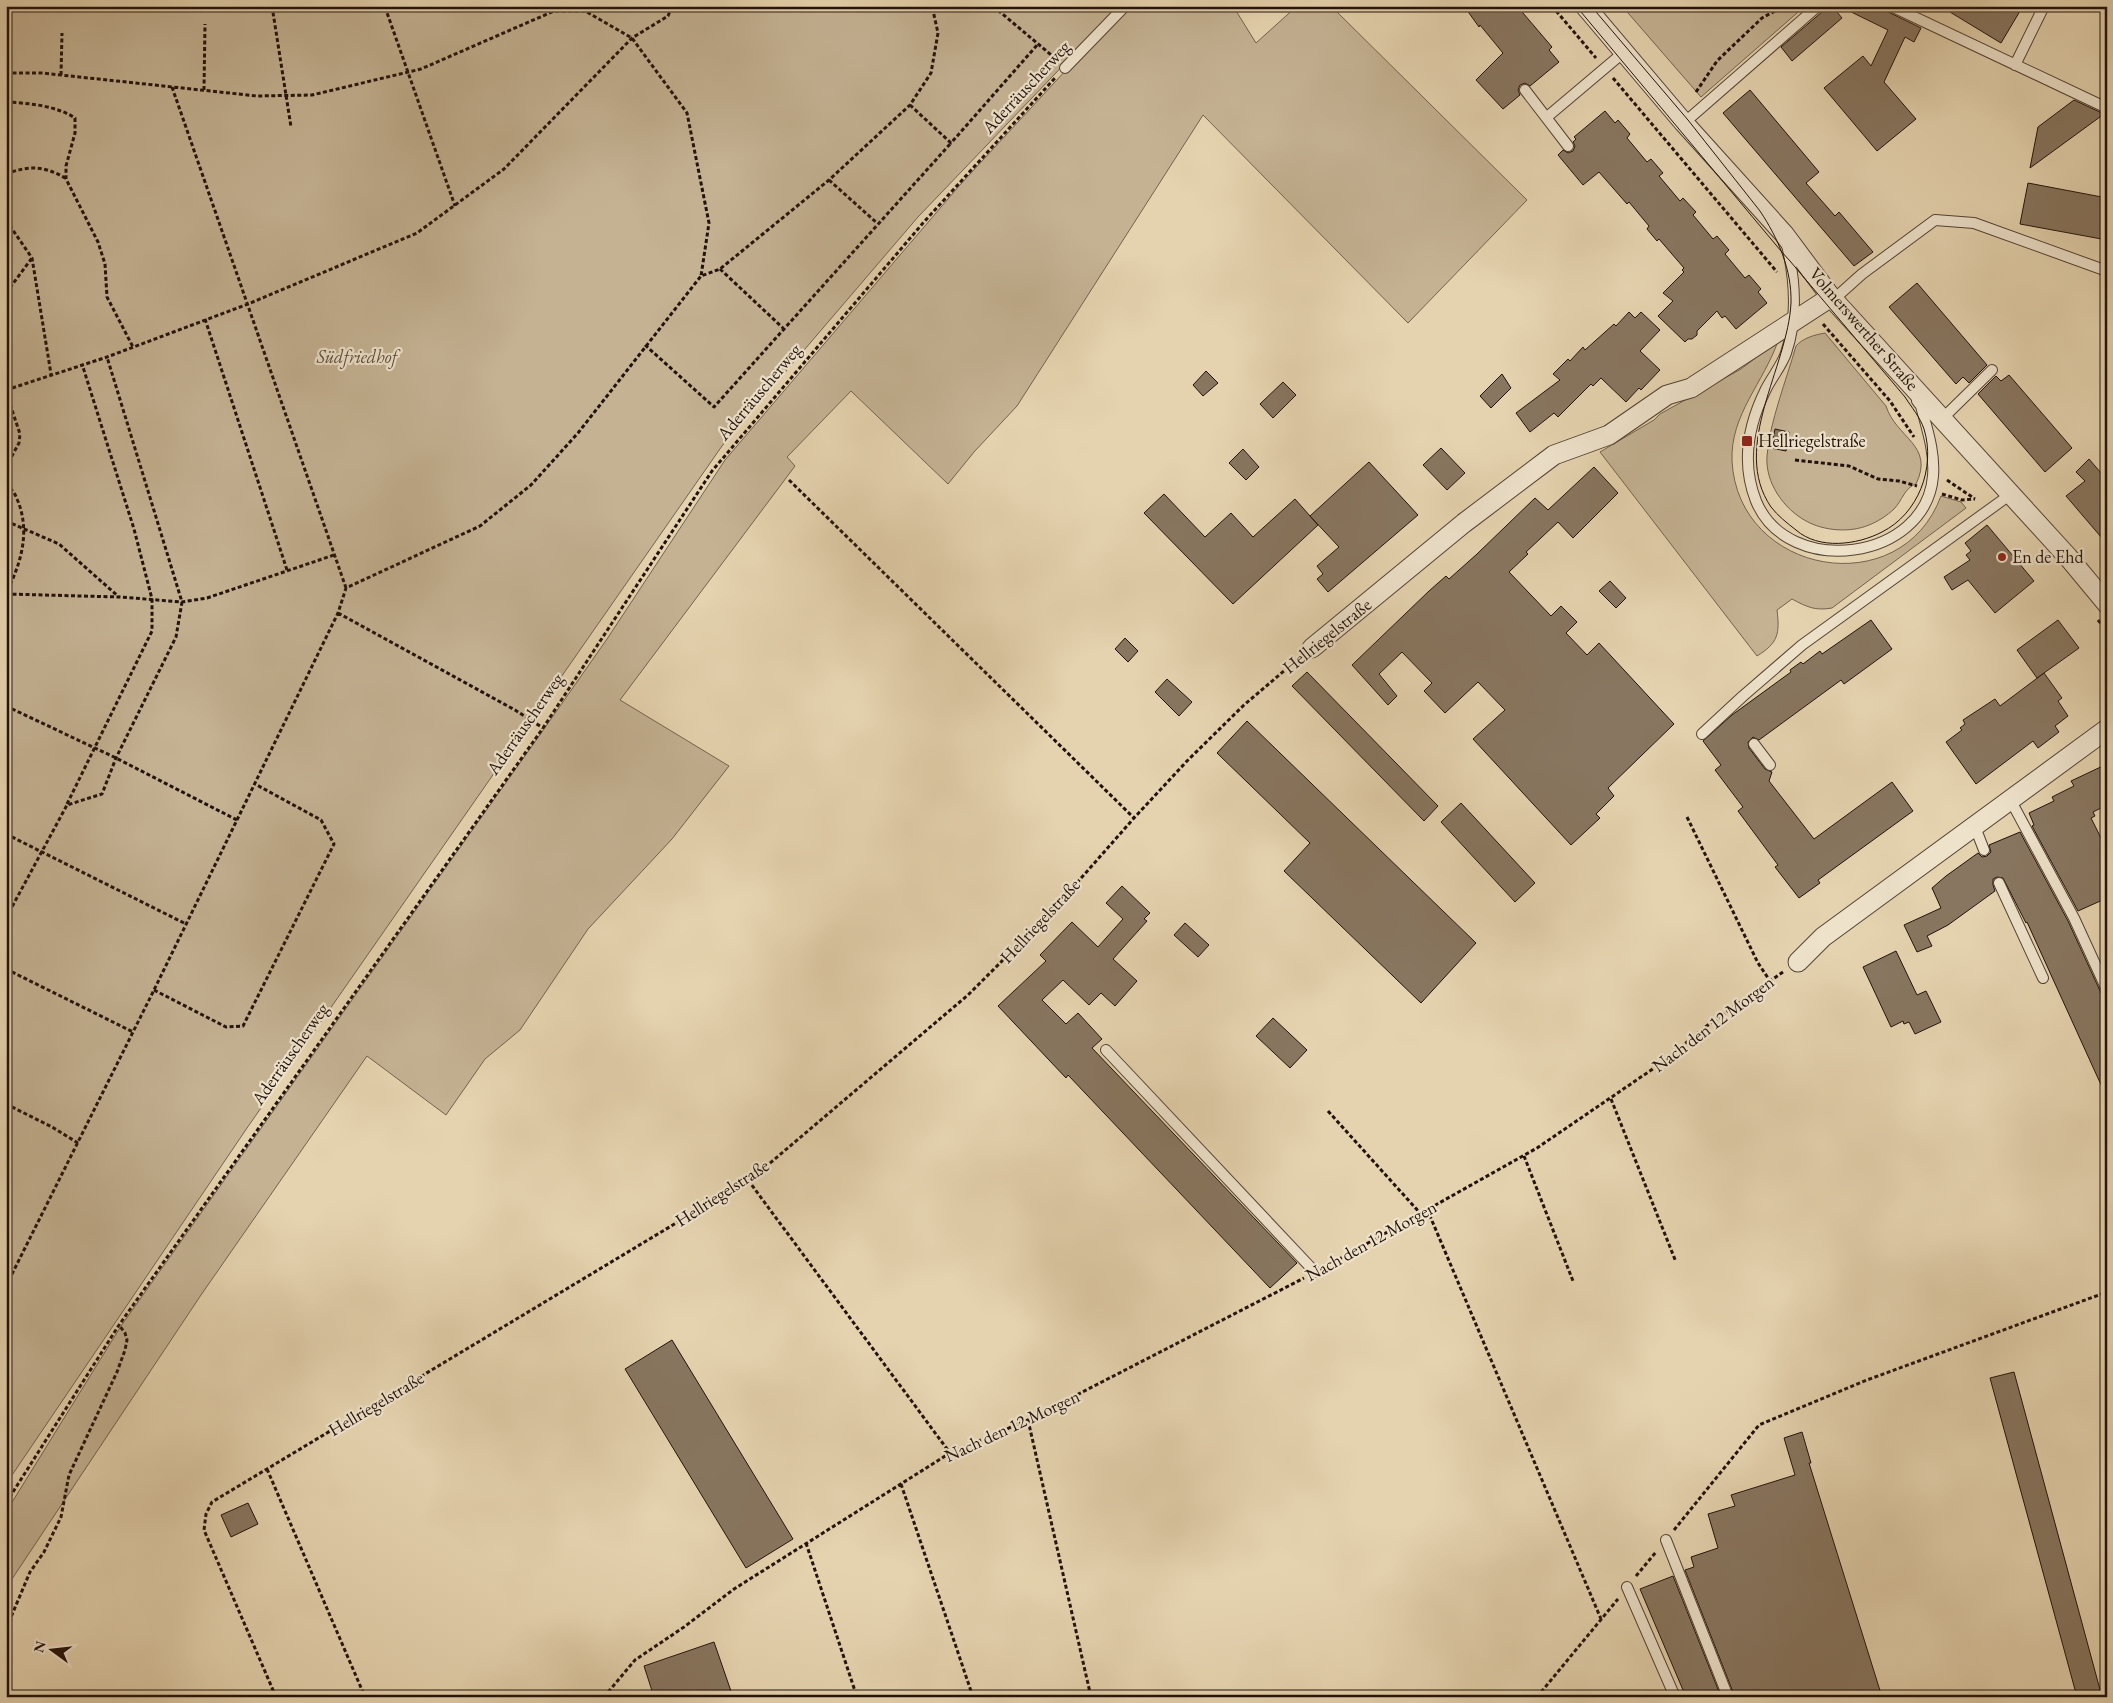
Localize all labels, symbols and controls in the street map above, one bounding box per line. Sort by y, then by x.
street label: Aderräuscherweg [976,35,1075,139]
street label: Volmerswerther Straße [1805,262,1924,395]
street label: Aderräuscherweg [711,338,806,446]
park label: Südfriedhof [316,345,402,369]
place label: Hellriegelstraße [1758,429,1866,452]
marker: Hellriegelstraße [1740,434,1754,448]
place label: En de Ehd [2012,545,2084,568]
marker: En de Ehd [1996,551,2008,563]
street label: Hellriegelstraße [1278,593,1376,678]
street label: Aderräuscherweg [480,668,568,780]
street label: Hellriegelstraße [995,873,1085,968]
street label: Nach den 12 Morgen [1647,970,1779,1077]
street label: Aderräuscherweg [245,998,333,1110]
street label: Hellriegelstraße [670,1154,773,1232]
street label: Nach den 12 Morgen [1301,1195,1441,1286]
street label: Hellriegelstraße [324,1366,428,1441]
street label: Nach den 12 Morgen [940,1384,1084,1467]
north arrow [28,1626,78,1676]
text: N [29,1638,50,1654]

